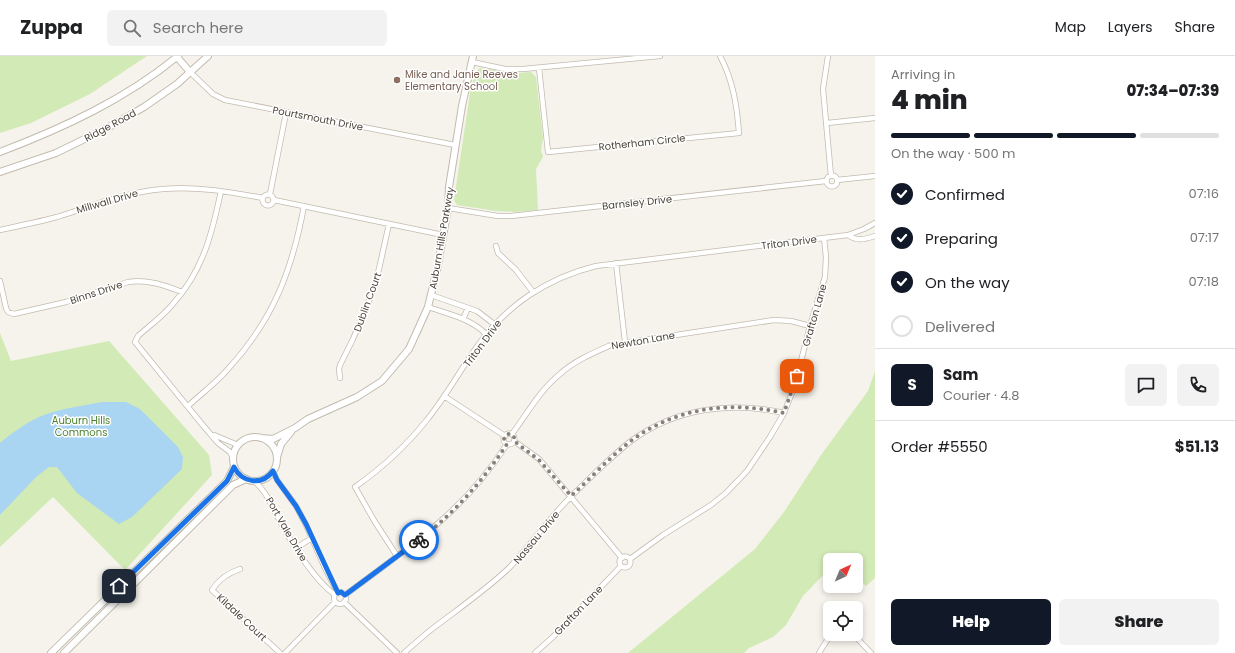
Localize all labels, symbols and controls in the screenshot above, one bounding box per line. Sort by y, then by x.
search box [107,10,387,46]
text: Zuppa [20,14,83,41]
icon: search [121,17,143,39]
text: Search here [153,17,243,38]
text: Map [1055,17,1086,37]
text: Layers [1108,17,1152,37]
text: Share [1174,17,1215,37]
text: Arriving in [891,65,955,84]
place label: Mike and Janie Reeves Elementary School [405,67,518,94]
marker: Mike and Janie Reeves Elementary School [392,75,402,85]
text: 07:34–07:39 [1126,80,1219,101]
text: 4 min [891,82,968,118]
street label: Pourtsmouth Drive [271,102,365,135]
street label: Ridge Road [82,105,139,145]
street label: Rotherham Circle [598,130,686,155]
text: On the way · 500 m [891,144,1015,163]
icon: check [891,183,913,205]
text: Confirmed [925,184,1005,205]
text: 07:16 [1189,184,1219,203]
street label: Millwall Drive [74,186,140,217]
street label: Auburn Hills Parkway [425,186,458,290]
street label: Barnsley Drive [601,191,673,214]
icon: check [891,227,913,249]
text: Preparing [925,228,998,249]
text: 07:17 [1190,228,1219,247]
street label: Triton Drive [760,232,818,253]
street label: Dublin Court [350,270,385,334]
icon: check [891,271,913,293]
text: On the way [925,272,1010,293]
text: 07:18 [1189,272,1219,291]
street label: Binns Drive [68,277,124,308]
street label: Grafton Lane [798,282,831,348]
text: Delivered [925,316,995,337]
street label: Triton Drive [460,317,505,370]
street label: Newton Lane [610,328,676,353]
pin [780,359,814,393]
text: Sam [943,364,978,385]
button: chat [1125,364,1167,406]
button: phone [1177,364,1219,406]
icon: bag [786,365,808,387]
text: S [907,374,917,395]
text: Courier · 4.8 [943,386,1019,405]
park label: Auburn Hills Commons [52,413,110,440]
text: Order #5550 [891,436,988,457]
text: $51.13 [1175,436,1219,457]
street label: Port Vale Drive [262,494,311,564]
street label: Nassau Drive [510,508,563,567]
courier [399,520,439,560]
icon: bike [408,529,430,551]
north arrow [823,553,863,593]
map controls [823,553,863,641]
pin [102,569,136,603]
icon: home [108,575,130,597]
street label: Grafton Lane [551,582,606,639]
street label: Kildale Court [213,590,270,645]
button: Help [891,599,1051,645]
button: Share [1059,599,1219,645]
button: locate [823,601,863,641]

